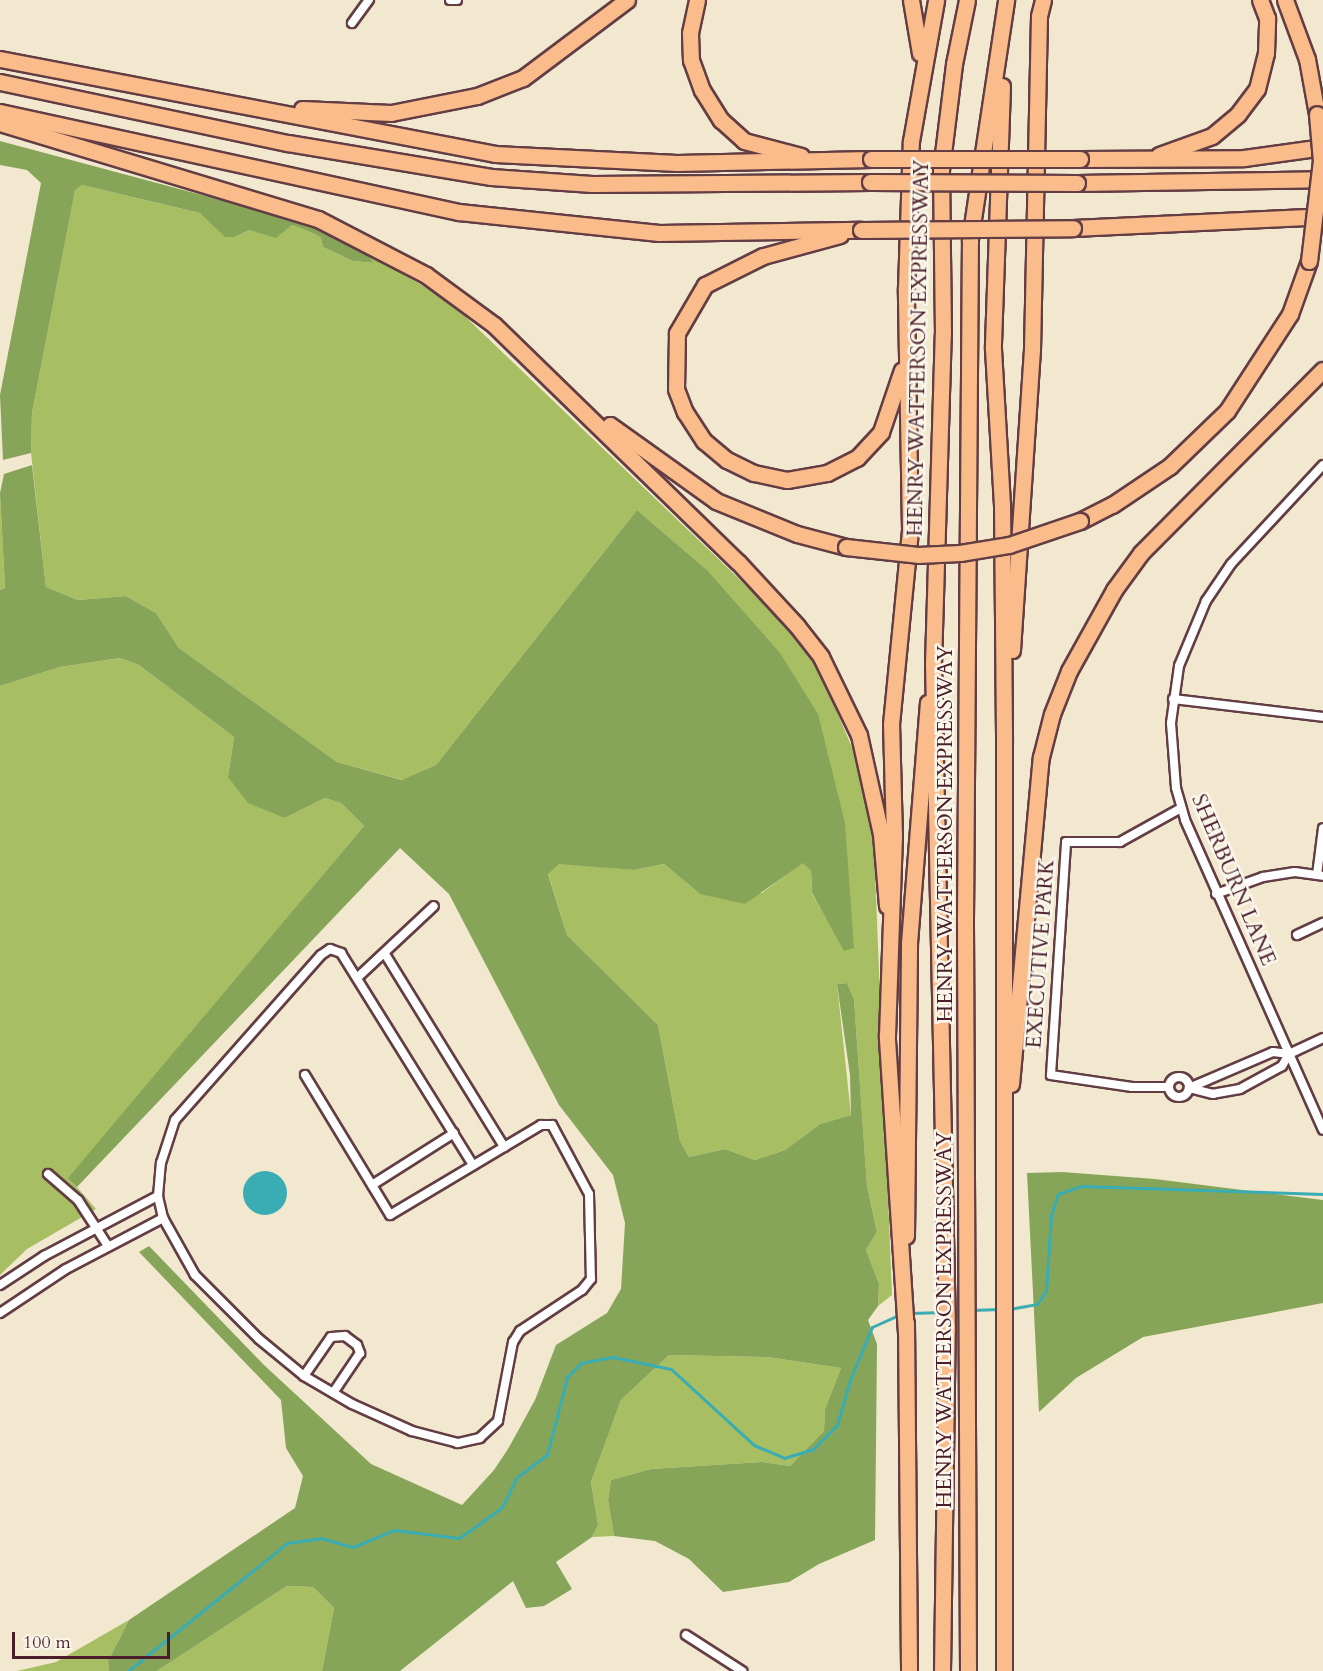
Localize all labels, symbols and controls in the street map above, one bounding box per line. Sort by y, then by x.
street label: HENRY WATTERSON EXPRESSWAY [903,159,935,537]
street label: HENRY WATTERSON EXPRESSWAY [933,645,959,1023]
street label: SHERBURN LANE [1186,791,1280,969]
street label: EXECUTIVE PARK [1022,858,1060,1050]
street label: HENRY WATTERSON EXPRESSWAY [932,1131,958,1509]
scale bar [15,1620,172,1658]
text: 100 m [23,1630,71,1655]

